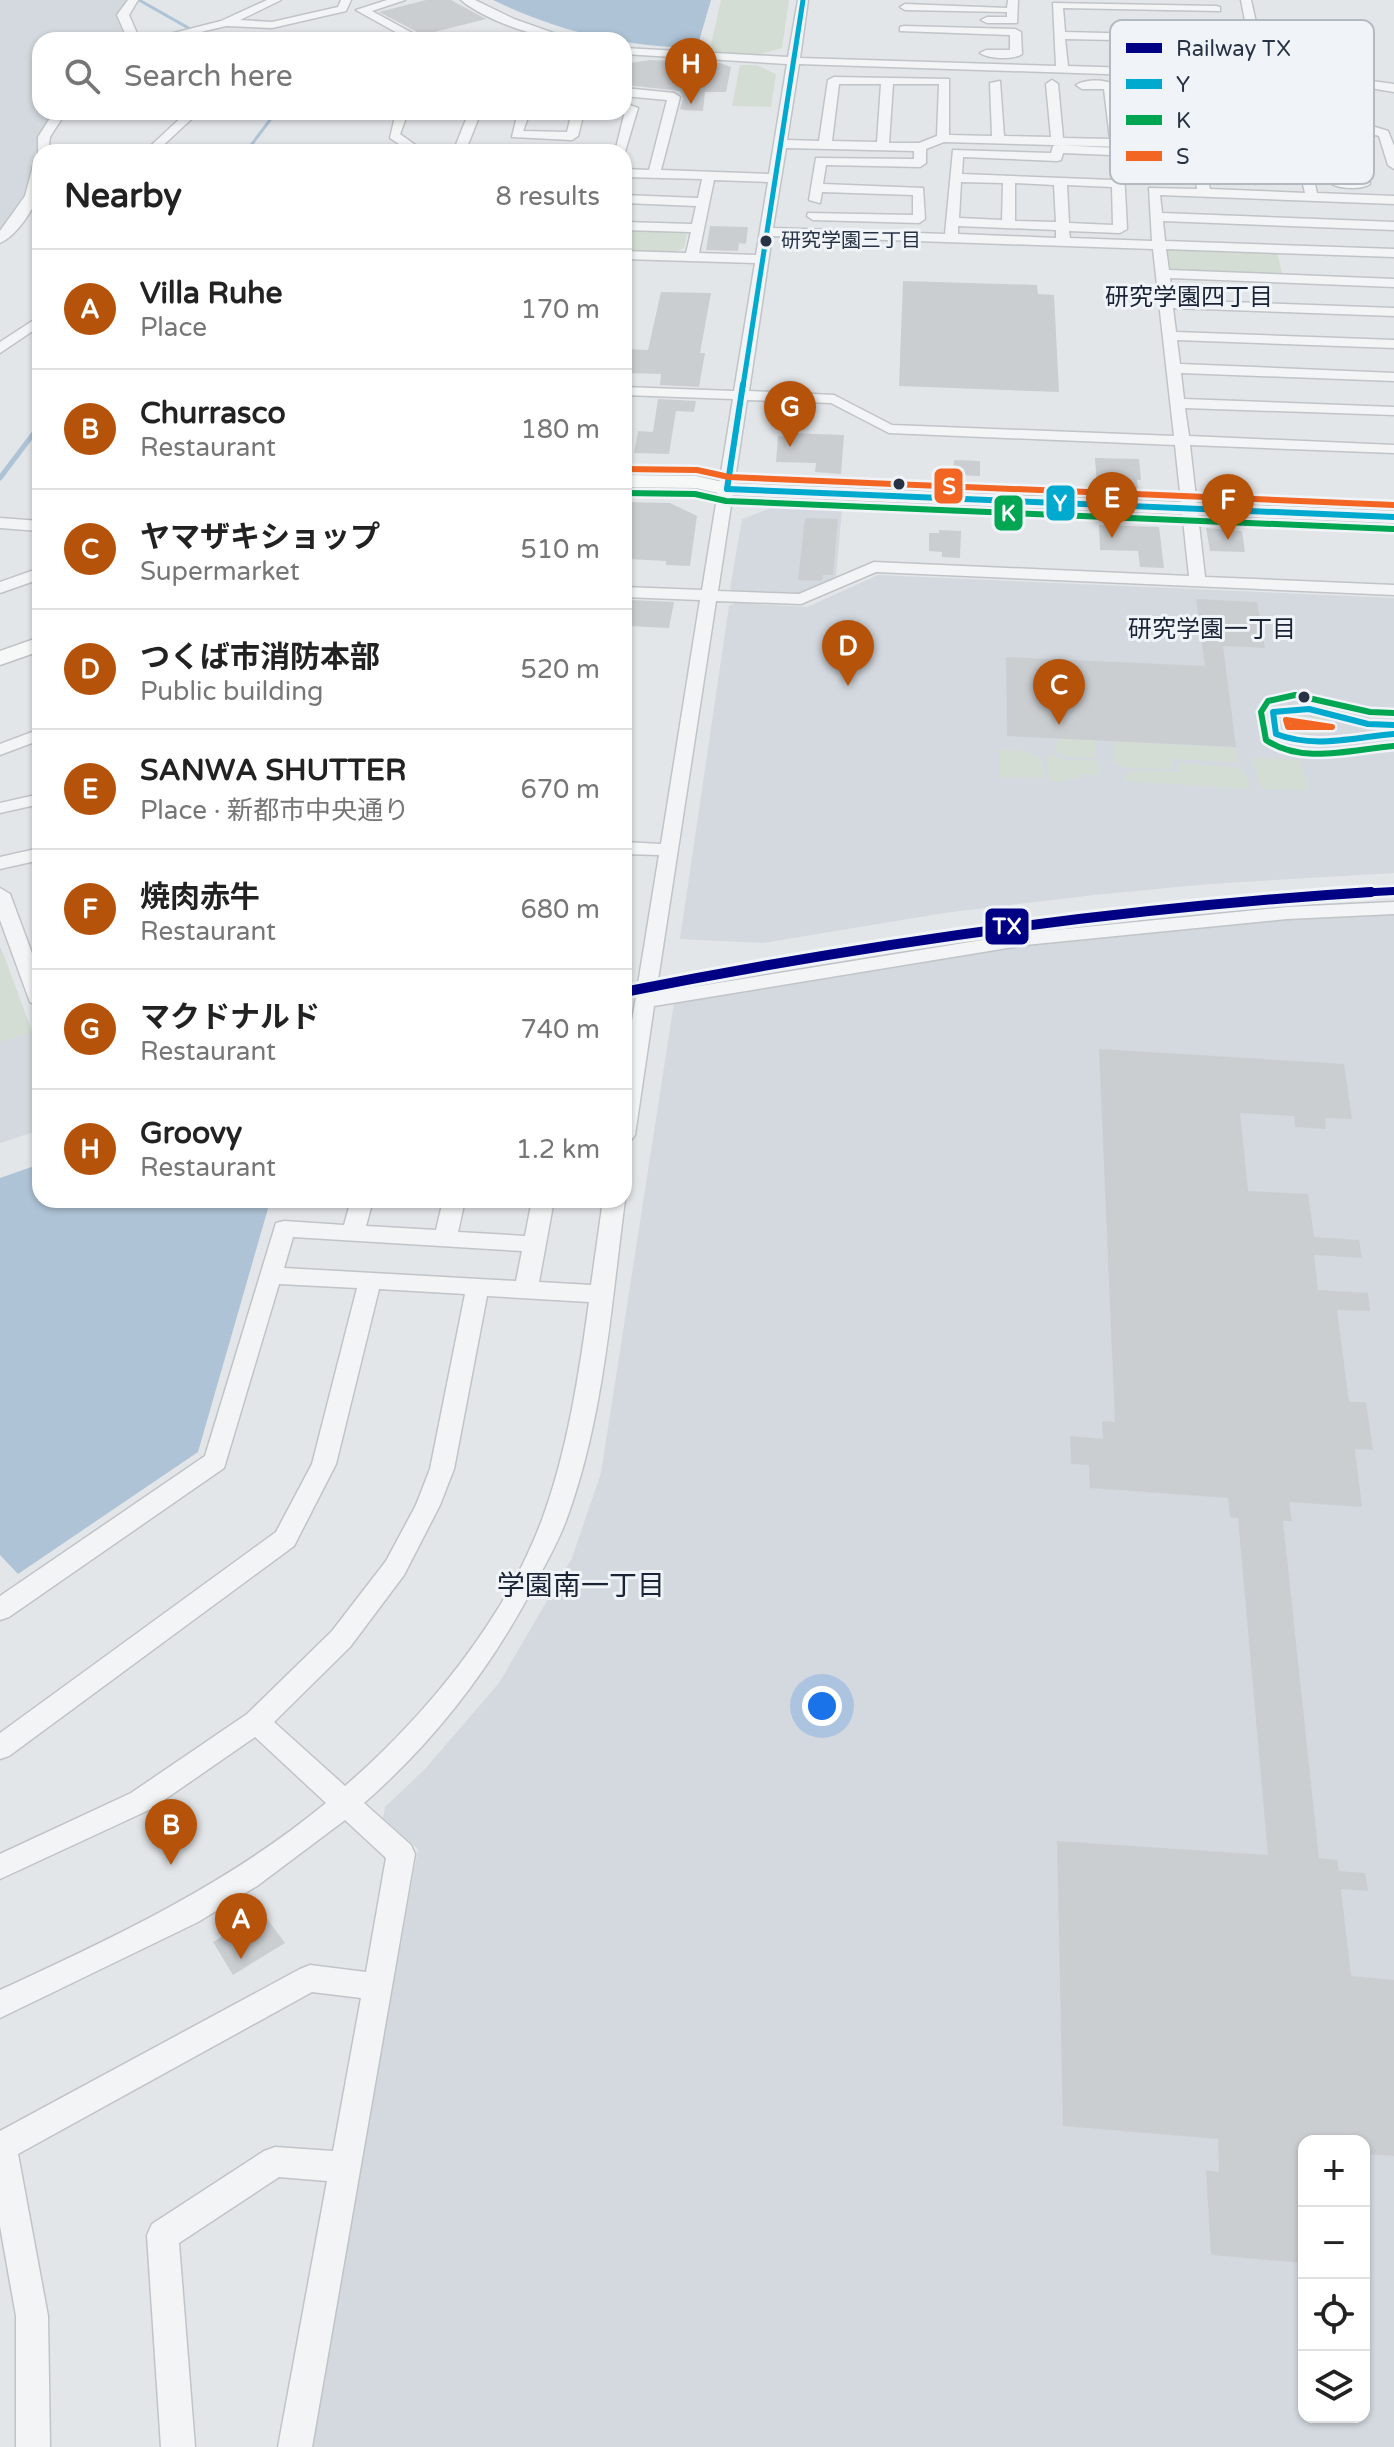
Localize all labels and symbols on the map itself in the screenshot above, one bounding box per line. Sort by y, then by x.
legend [1110,20,1374,184]
text: Railway TX [1176,36,1291,62]
pin: H [665,38,717,104]
text: Y [1176,72,1190,98]
text: K [1176,108,1191,134]
text: S [1176,144,1190,170]
place label: 研究学園三丁目 [781,229,921,253]
marker: 研究学園三丁目 [758,233,774,249]
district label: 研究学園四丁目 [1105,283,1273,312]
pin: G [764,381,816,447]
line badge: S [933,467,964,505]
pin: E [1086,472,1138,538]
text: S [942,474,956,500]
pin: F [1202,474,1254,540]
unlabelled marker [891,476,907,492]
line badge: Y [1045,484,1076,522]
text: Y [1053,491,1067,517]
line badge: K [993,494,1024,532]
text: K [1001,501,1016,527]
district label: 研究学園一丁目 [1128,615,1296,644]
pin: D [822,620,874,686]
pin: C [1033,659,1085,725]
unlabelled marker [1296,689,1312,705]
line badge: TX [984,907,1030,946]
text: TX [992,914,1022,940]
district label: 学園南一丁目 [497,1569,665,1603]
your location [802,1686,842,1726]
pin: B [145,1799,197,1865]
pin: A [215,1893,267,1959]

